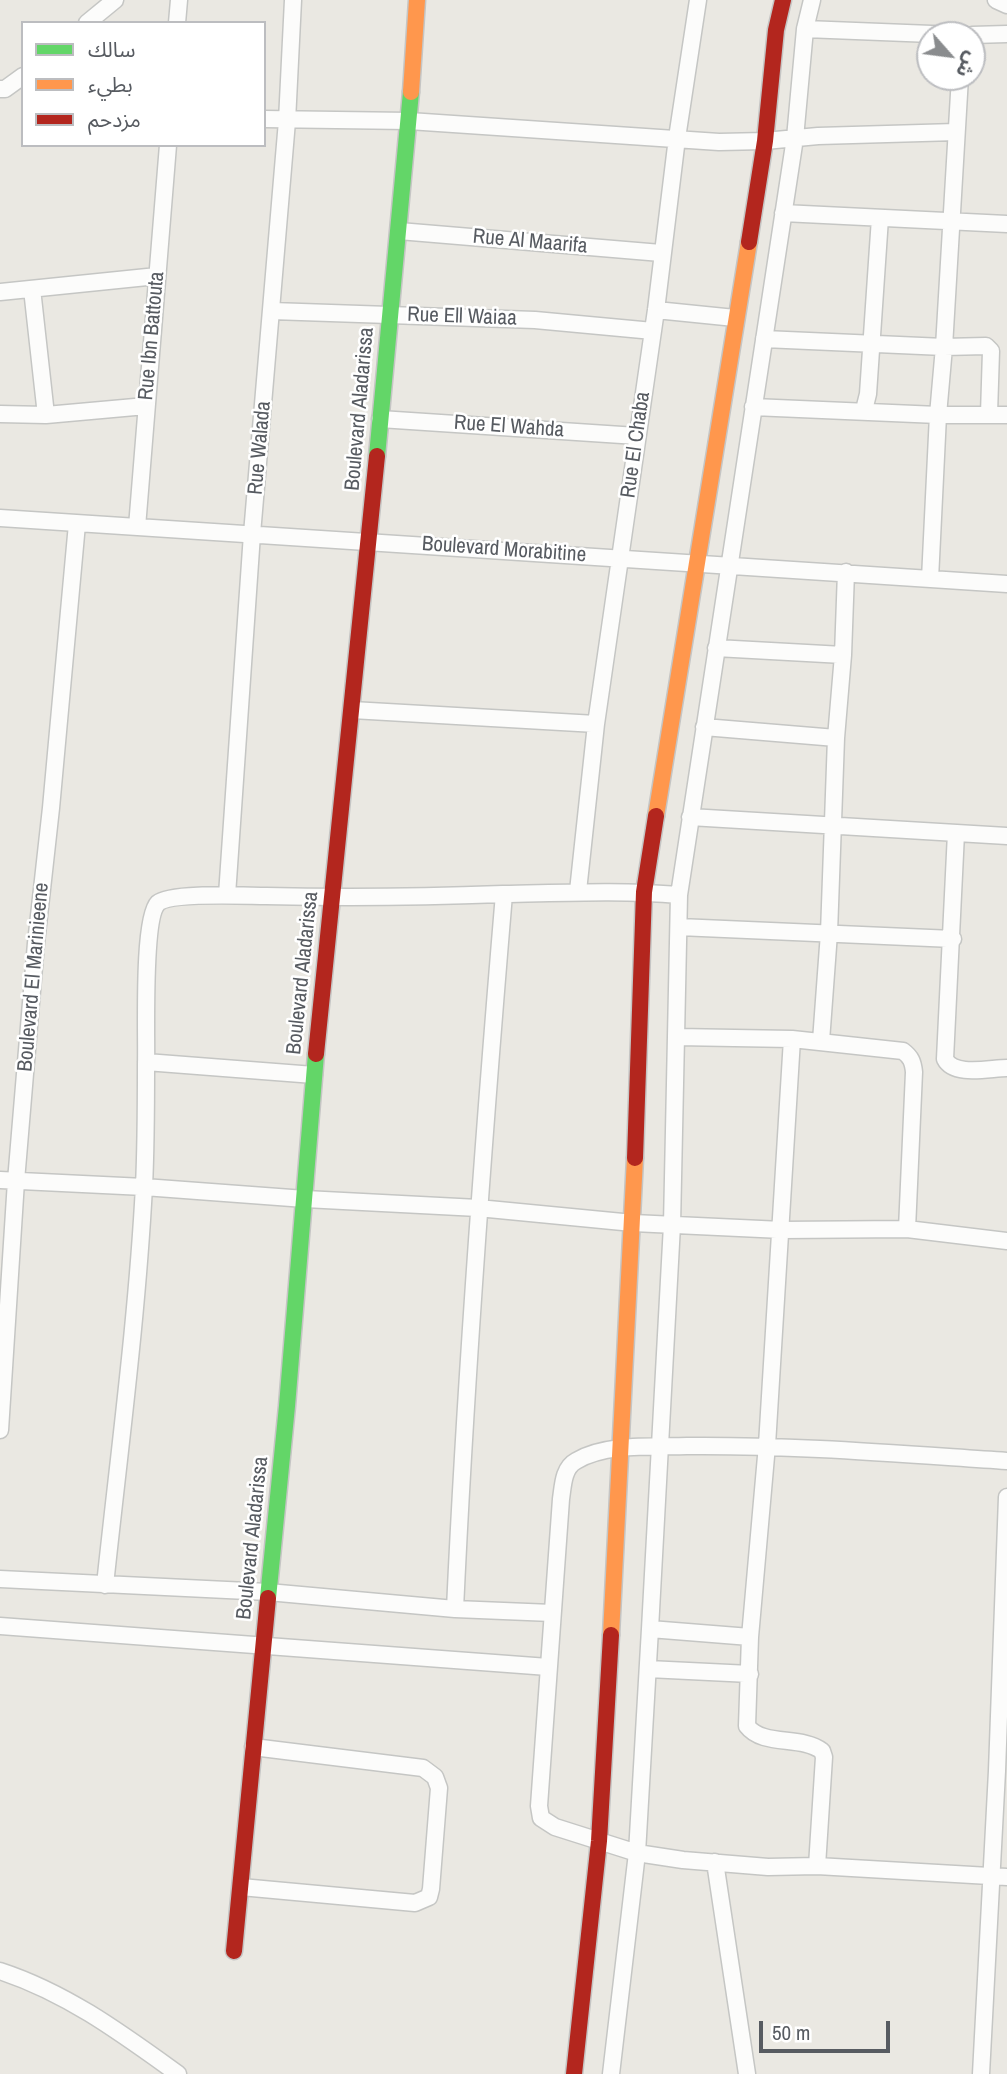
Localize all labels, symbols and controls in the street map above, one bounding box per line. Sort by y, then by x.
legend [21,21,266,147]
north arrow [916,21,986,91]
text: سالك [88,35,135,64]
text: ش [950,47,985,83]
text: بطيء [88,70,133,99]
text: مزدحم [88,105,141,134]
street label: Rue Al Maarifa [472,224,588,260]
street label: Rue Ibn Battouta [134,271,170,401]
street label: Rue Ell Waiaa [407,302,517,332]
street label: Boulevard Aladarissa [340,326,380,492]
street label: Rue El Chaba [616,390,656,500]
street label: Rue Walada [243,400,277,496]
street label: Rue El Wahda [453,411,565,443]
street label: Boulevard Morabitine [421,532,587,568]
street label: Boulevard El Marinieene [13,882,55,1072]
street label: Boulevard Aladarissa [282,890,324,1056]
street label: Boulevard Aladarissa [232,1455,274,1621]
scale bar [762,2008,893,2052]
text: 50 m [772,2018,810,2047]

